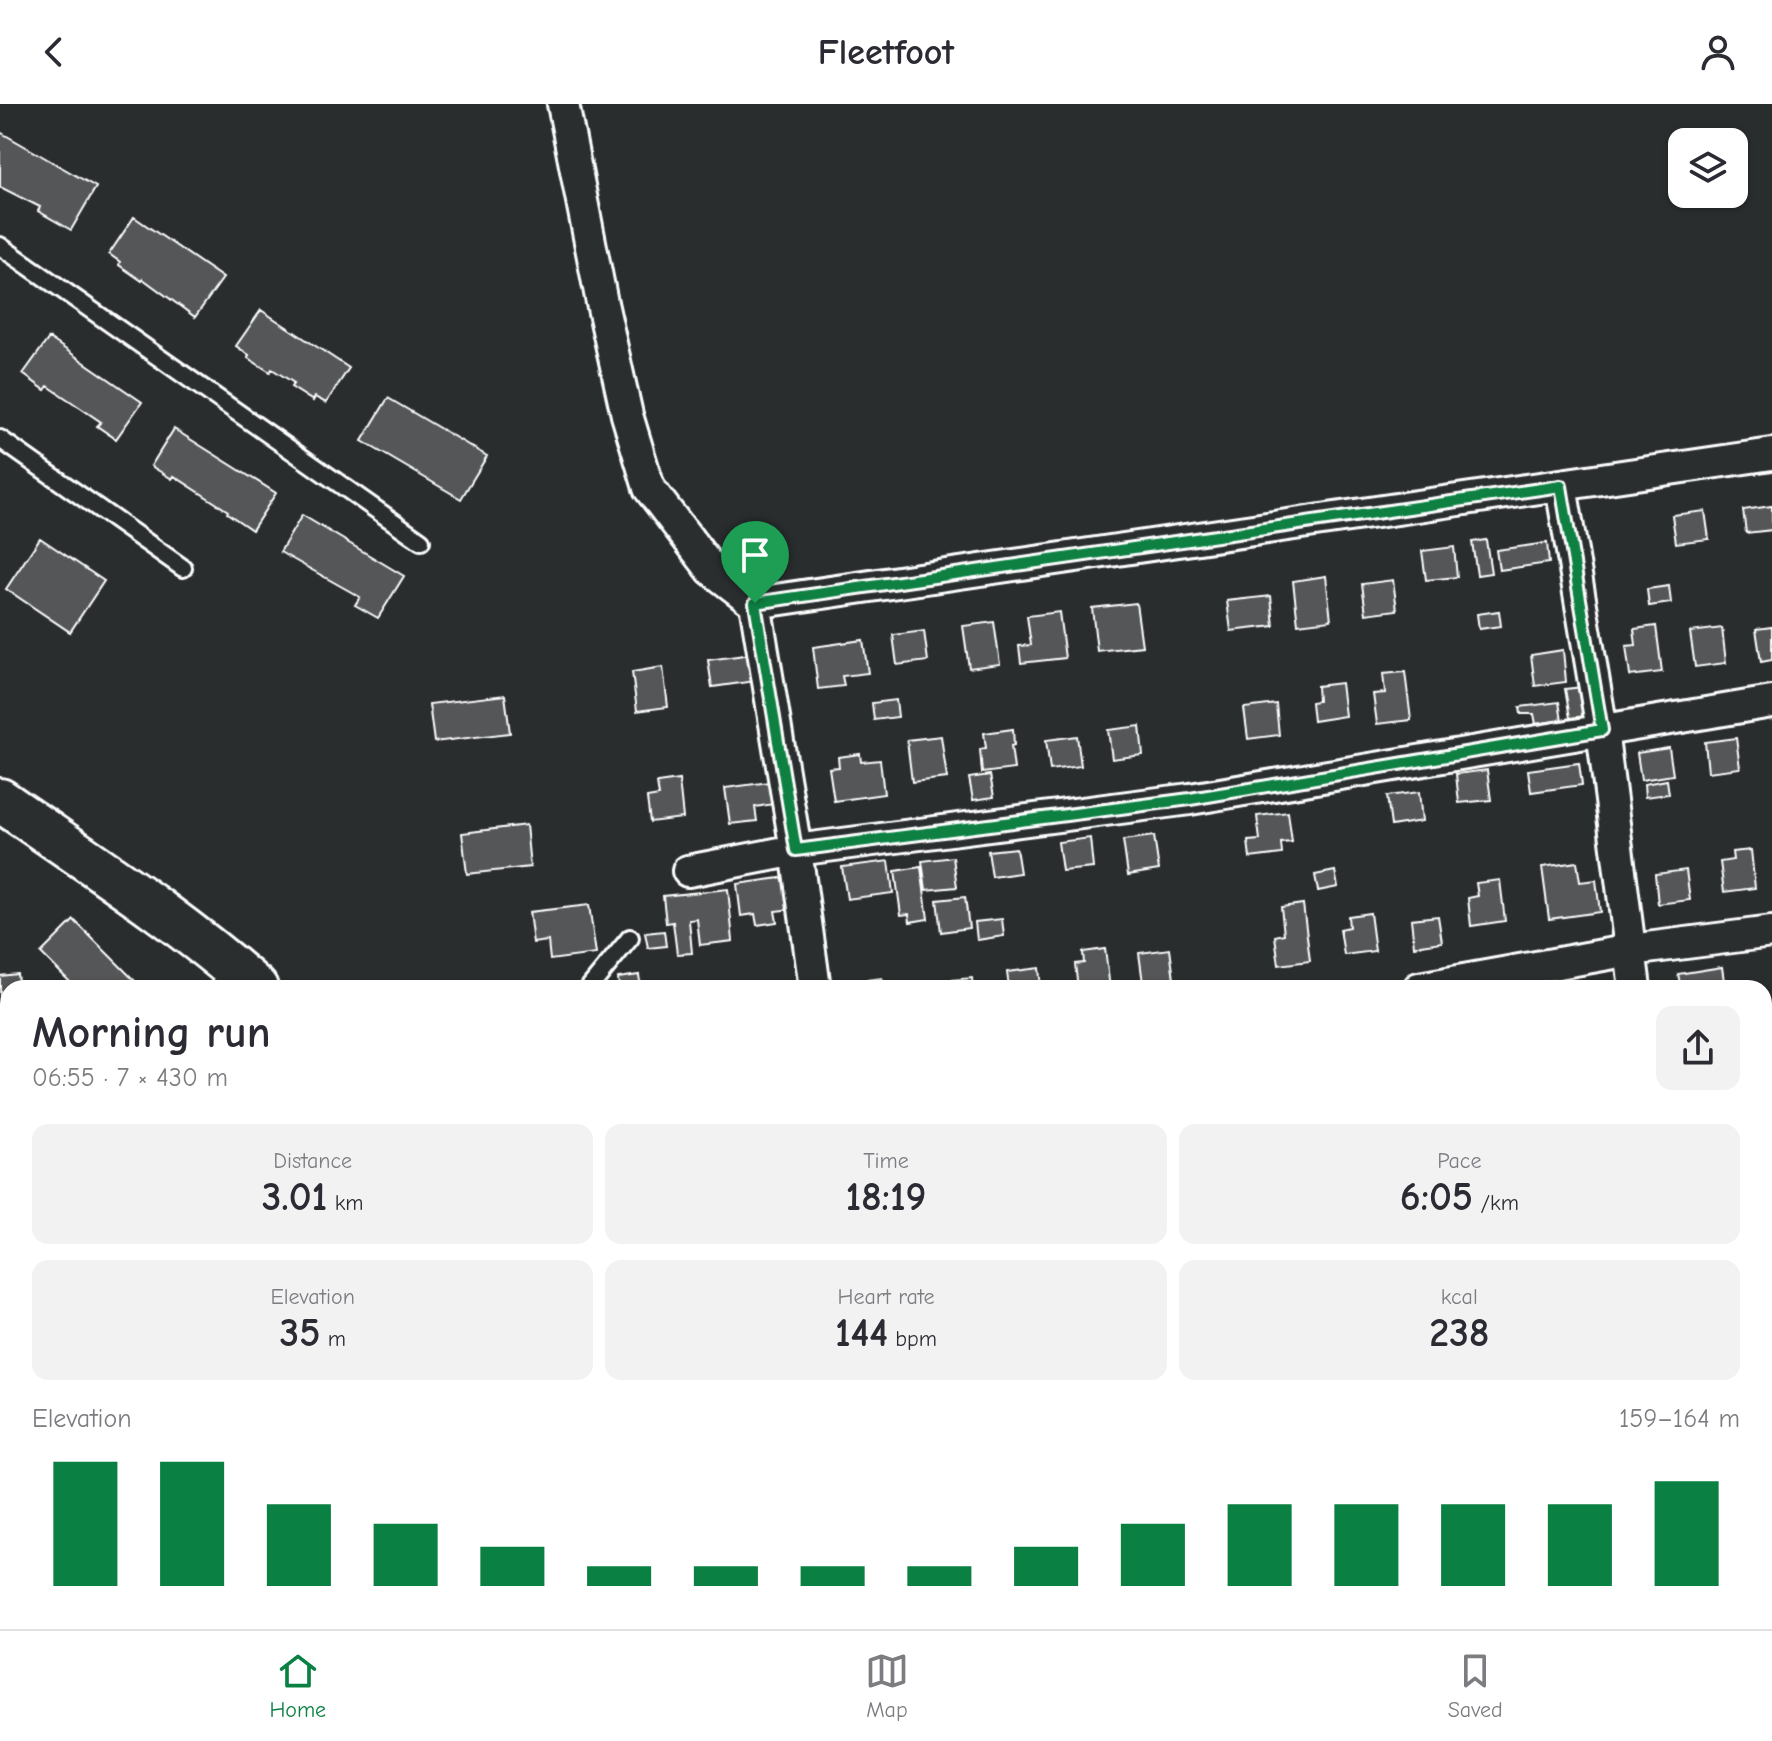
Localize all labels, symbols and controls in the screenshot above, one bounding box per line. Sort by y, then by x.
icon: back [32,30,76,74]
icon: person [1696,30,1740,74]
text: Fleetfoot [818,32,954,73]
map controls [1668,128,1748,208]
button: layers [1668,128,1748,208]
pin [721,521,789,603]
icon: arrive [733,533,777,577]
button: share [1656,1006,1740,1090]
text: Morning run [32,1007,271,1058]
text: 06:55 · 7 × 430 m [32,1063,228,1093]
text: Distance [273,1148,352,1174]
text: Time [863,1148,909,1174]
text: Pace [1437,1148,1482,1174]
text: 3.01 [262,1174,327,1220]
text: 18:19 [845,1174,927,1220]
text: 6:05 [1400,1174,1473,1220]
text: km [327,1190,364,1216]
text: /km [1473,1190,1519,1216]
text: Elevation [271,1284,355,1310]
text: Heart rate [837,1284,934,1310]
text: kcal [1441,1284,1478,1310]
text: 35 [279,1310,320,1356]
text: 144 [835,1310,888,1356]
text: 238 [1429,1310,1489,1356]
text: m [320,1326,346,1352]
text: bpm [888,1326,937,1352]
text: Elevation [32,1404,132,1434]
text: 159–164 m [1619,1404,1740,1434]
tab: Home [269,1649,326,1723]
tab: Map [865,1649,909,1723]
tab: Saved [1448,1649,1503,1723]

